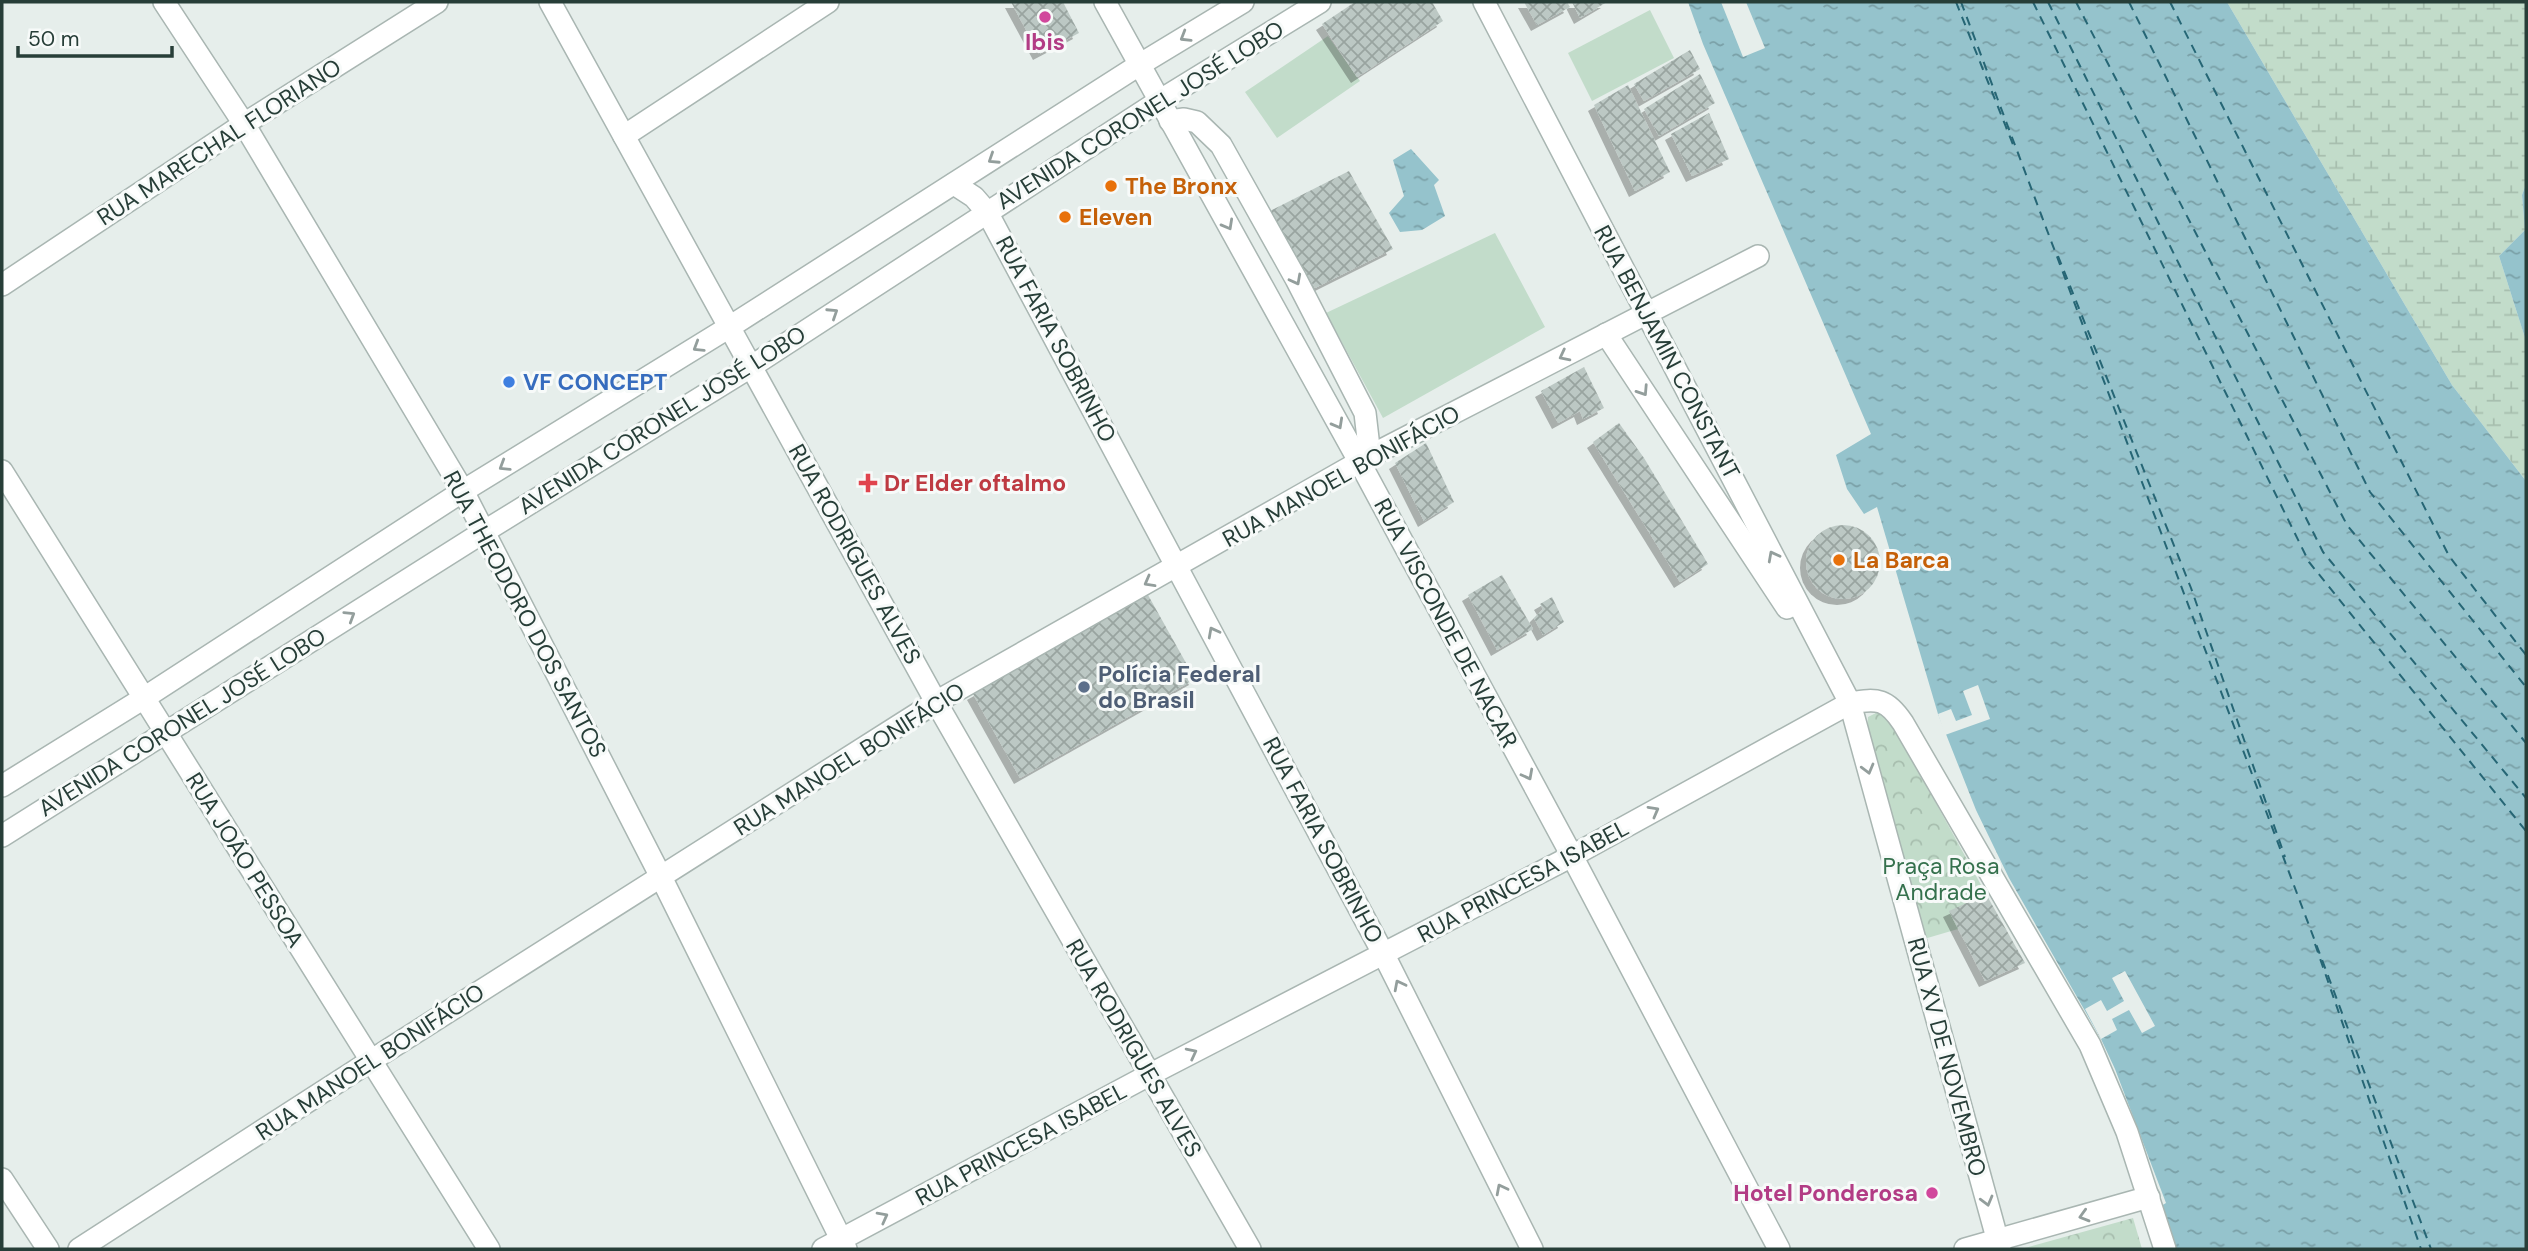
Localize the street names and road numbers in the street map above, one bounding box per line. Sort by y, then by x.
street label: AVENIDA CORONEL JOSÉ LOBO [991,14,1289,216]
street label: RUA MARECHAL FLORIANO [91,52,347,232]
street label: RUA BENJAMIN CONSTANT [1587,220,1747,484]
street label: RUA FARIA SOBRINHO [989,231,1123,447]
street label: AVENIDA CORONEL JOSÉ LOBO [513,319,811,521]
street label: RUA MANOEL BONIFÁCIO [1217,398,1465,554]
street label: RUA RODRIGUES ALVES [782,439,928,669]
street label: RUA THEODORO DOS SANTOS [436,465,614,763]
street label: RUA VISCONDE DE NACAR [1367,493,1525,753]
street label: AVENIDA CORONEL JOSÉ LOBO [33,621,331,823]
street label: RUA MANOEL BONIFÁCIO [728,676,970,842]
street label: RUA FARIA SOBRINHO [1256,732,1390,948]
street label: RUA JOÃO PESSOA [179,767,311,953]
street label: RUA PRINCESA ISABEL [1412,813,1634,949]
street label: RUA RODRIGUES ALVES [1059,934,1209,1162]
street label: RUA XV DE NOVEMBRO [1901,934,1993,1180]
street label: RUA MANOEL BONIFÁCIO [250,977,490,1147]
street label: RUA PRINCESA ISABEL [910,1076,1132,1212]

